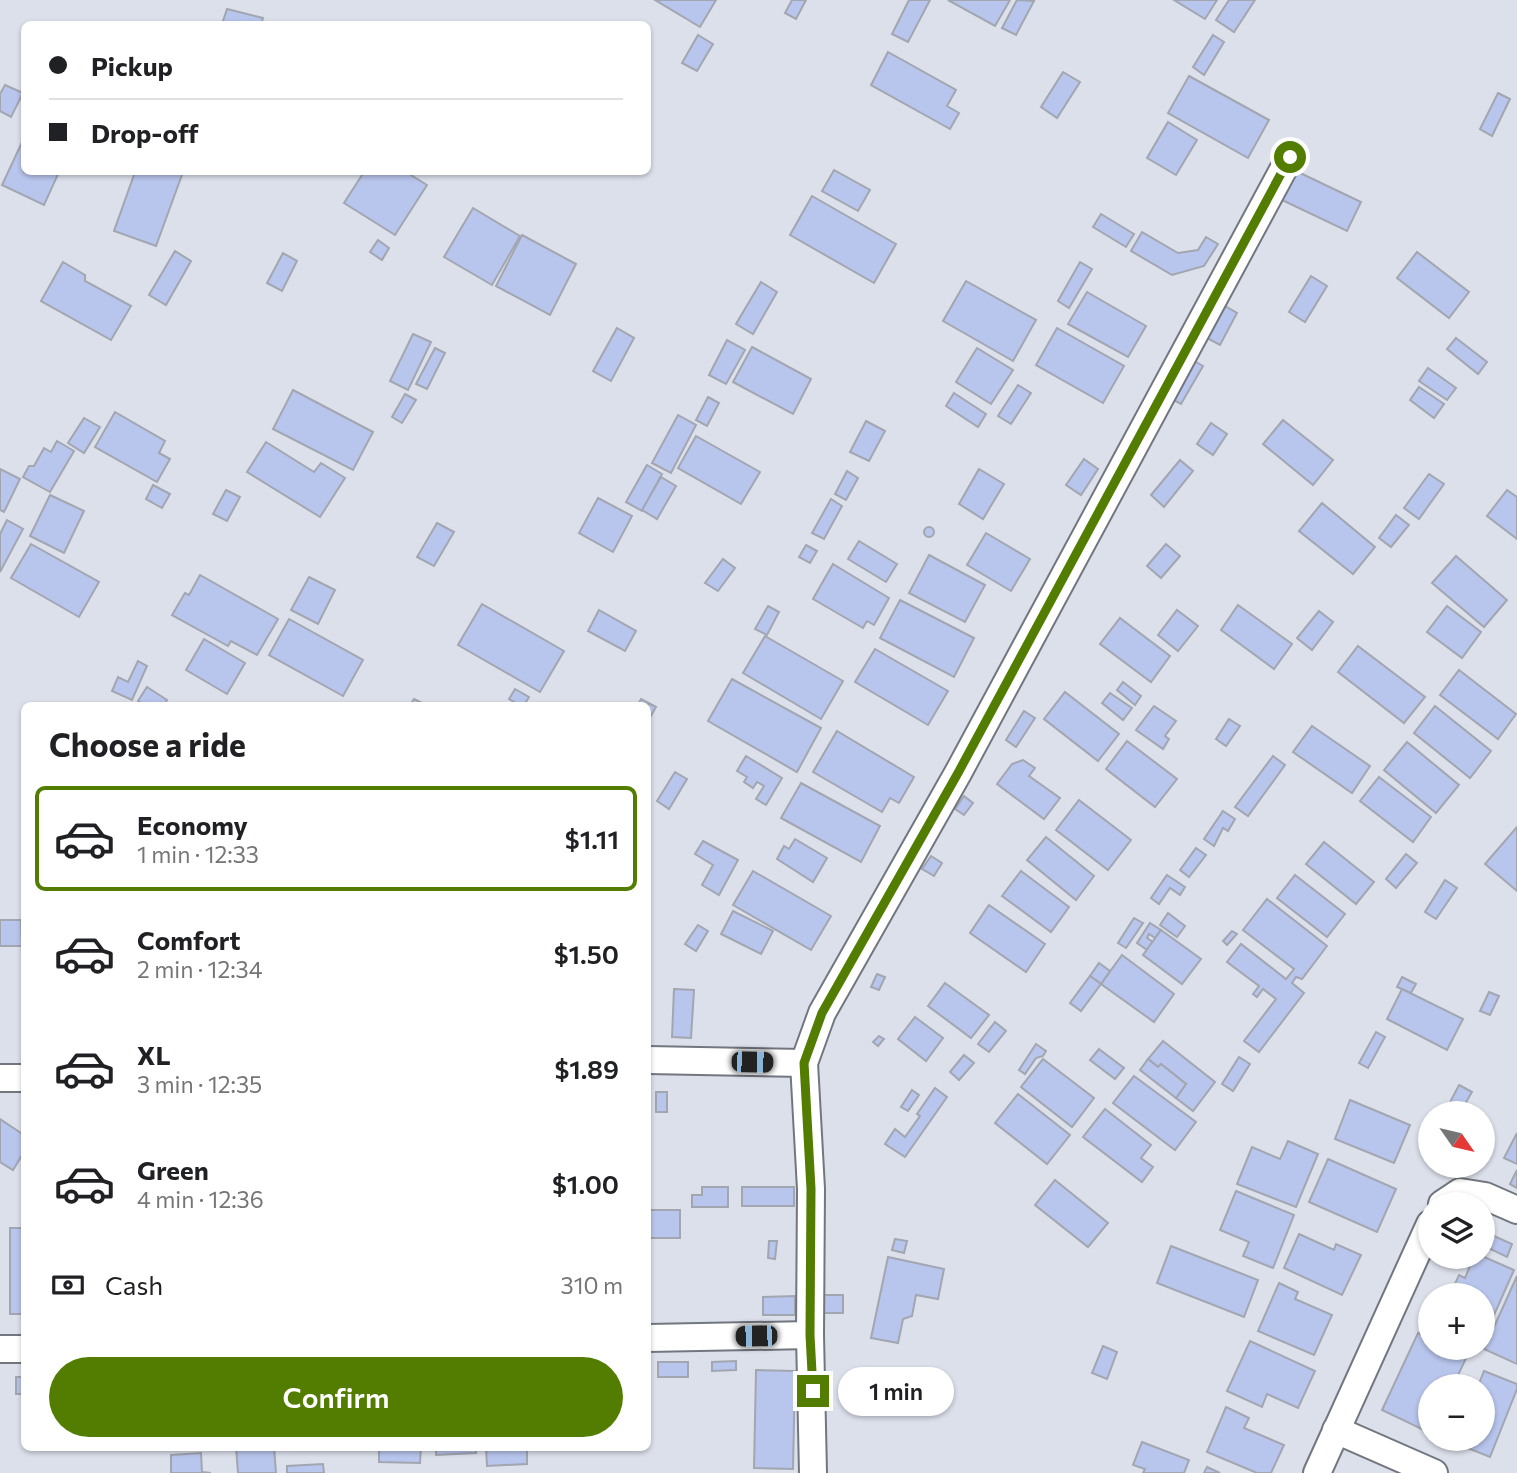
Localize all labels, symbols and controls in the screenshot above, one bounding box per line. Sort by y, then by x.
text: Pickup [91,50,173,81]
text: Drop-off [91,117,198,148]
route start [1274,141,1306,173]
text: Choose a ride [49,724,246,764]
icon: car [53,807,116,870]
text: Economy [137,809,248,840]
text: $1.11 [565,823,619,854]
text: 1 min · 12:33 [137,840,259,868]
icon: car [53,922,116,985]
text: Comfort [137,924,240,955]
text: $1.50 [554,938,619,969]
text: 2 min · 12:34 [137,955,263,983]
icon: car [53,1037,116,1100]
text: XL [137,1039,171,1070]
car [731,1051,774,1073]
text: $1.89 [554,1053,619,1084]
text: 3 min · 12:35 [137,1070,262,1098]
north arrow [1418,1101,1494,1178]
map controls [1418,1101,1495,1451]
icon: car [53,1152,116,1215]
text: Green [137,1154,209,1185]
text: $1.00 [552,1168,619,1199]
text: 4 min · 12:36 [137,1185,264,1213]
button: layers [1418,1192,1495,1269]
icon: cash [49,1266,87,1304]
text: Cash [105,1269,163,1300]
text: 310 m [561,1271,623,1299]
button: + [1418,1283,1495,1360]
car [735,1325,778,1347]
button: Confirm [49,1357,623,1437]
callout: 1 min [838,1366,953,1416]
button: − [1418,1374,1495,1451]
route end [797,1375,829,1407]
text: 1 min [869,1377,923,1405]

